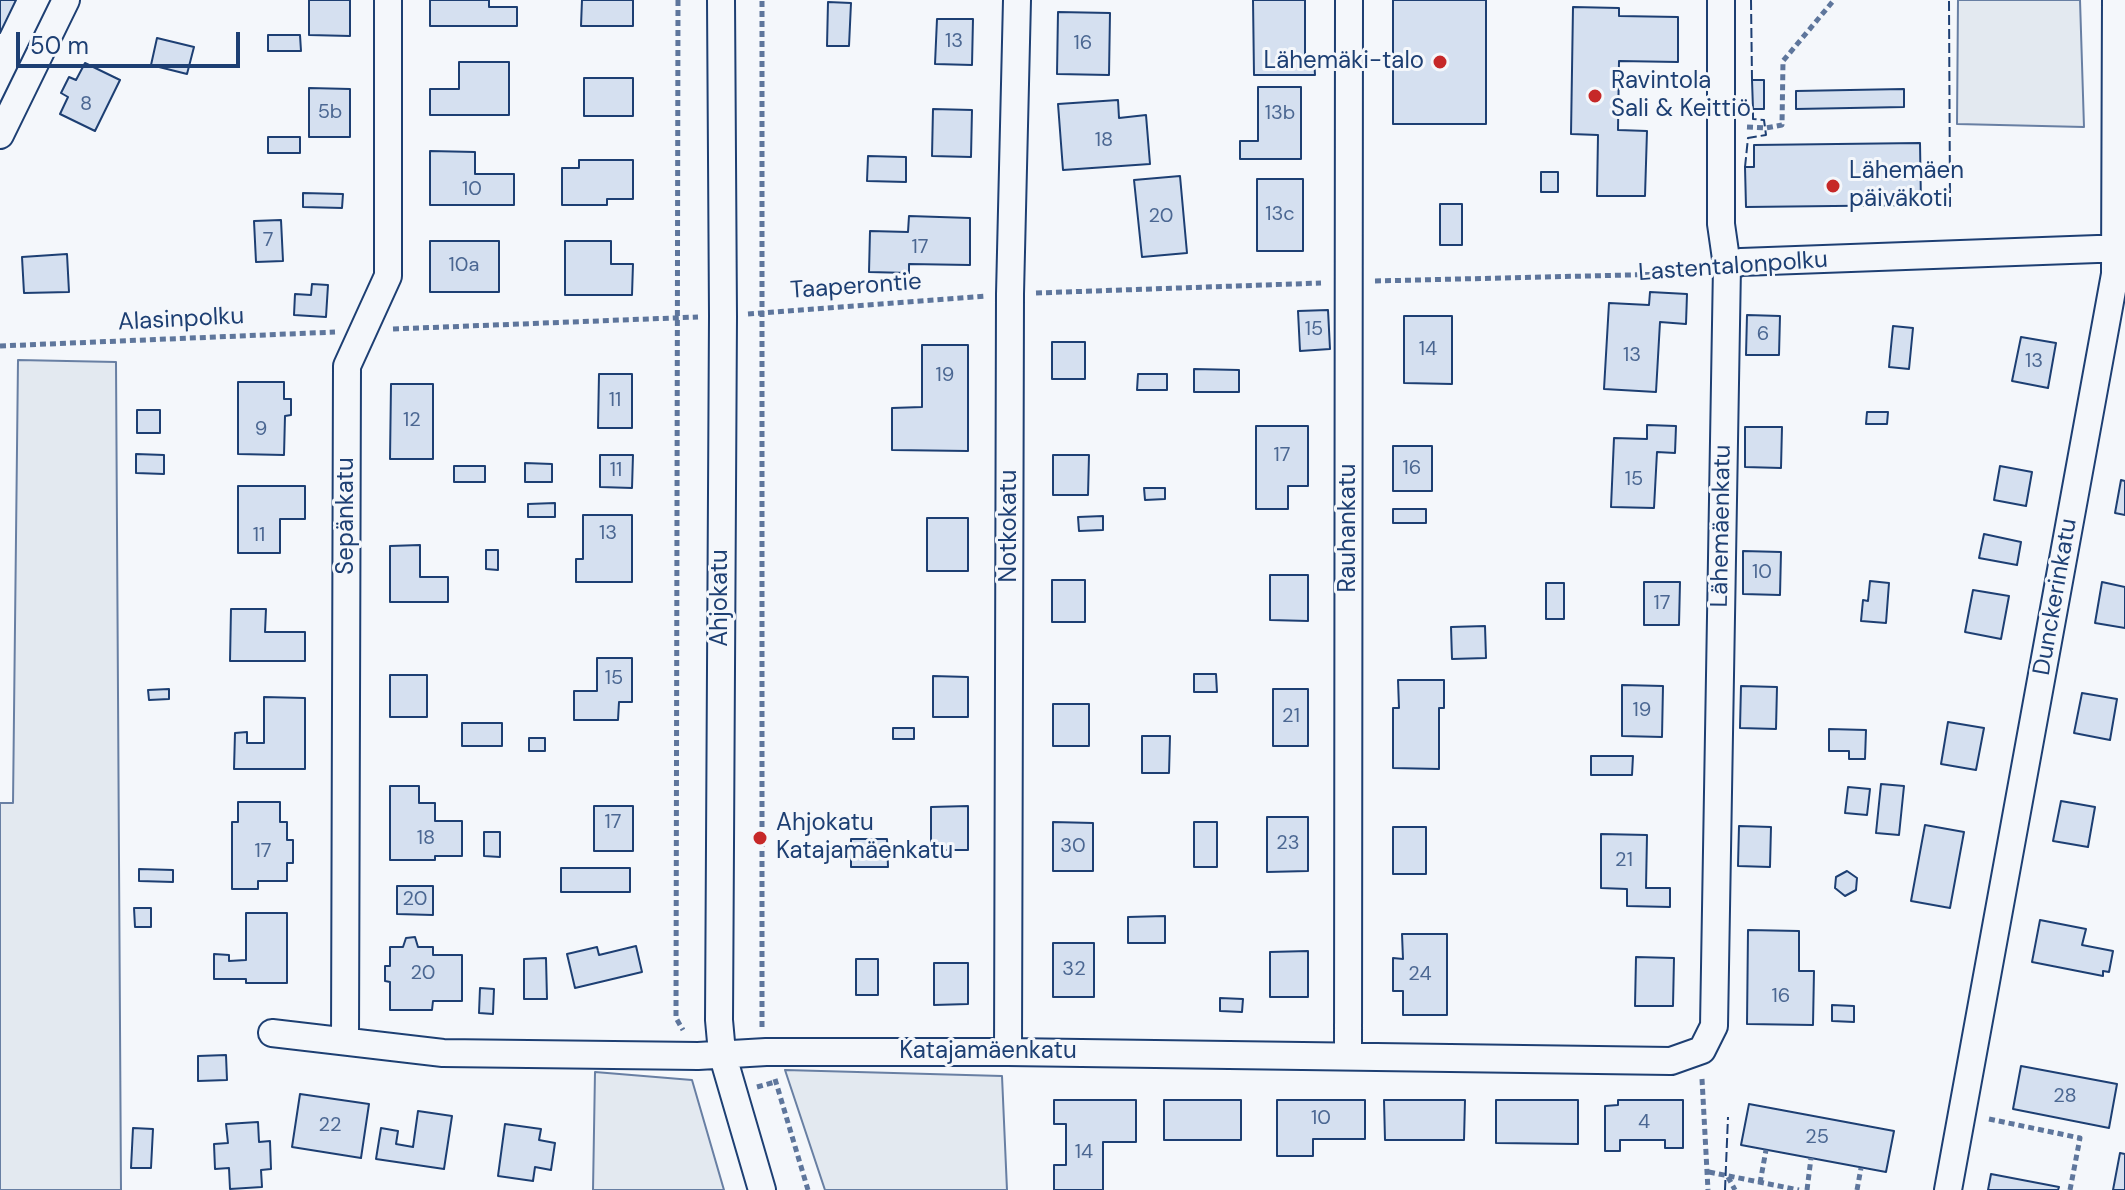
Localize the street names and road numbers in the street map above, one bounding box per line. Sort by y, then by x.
street label: Lastentalonpolku [1637,246,1829,288]
street label: Taaperontie [789,268,923,306]
street label: Alasinpolku [117,302,245,338]
street label: Lähemäenkatu [1706,444,1738,608]
street label: Sepänkatu [333,457,361,575]
street label: Rauhankatu [1335,463,1363,593]
street label: Notkokatu [996,469,1024,583]
street label: Dunckerinkatu [2028,516,2084,678]
street label: Ahjokatu [707,549,735,647]
street label: Katajamäenkatu [899,1038,1077,1066]

